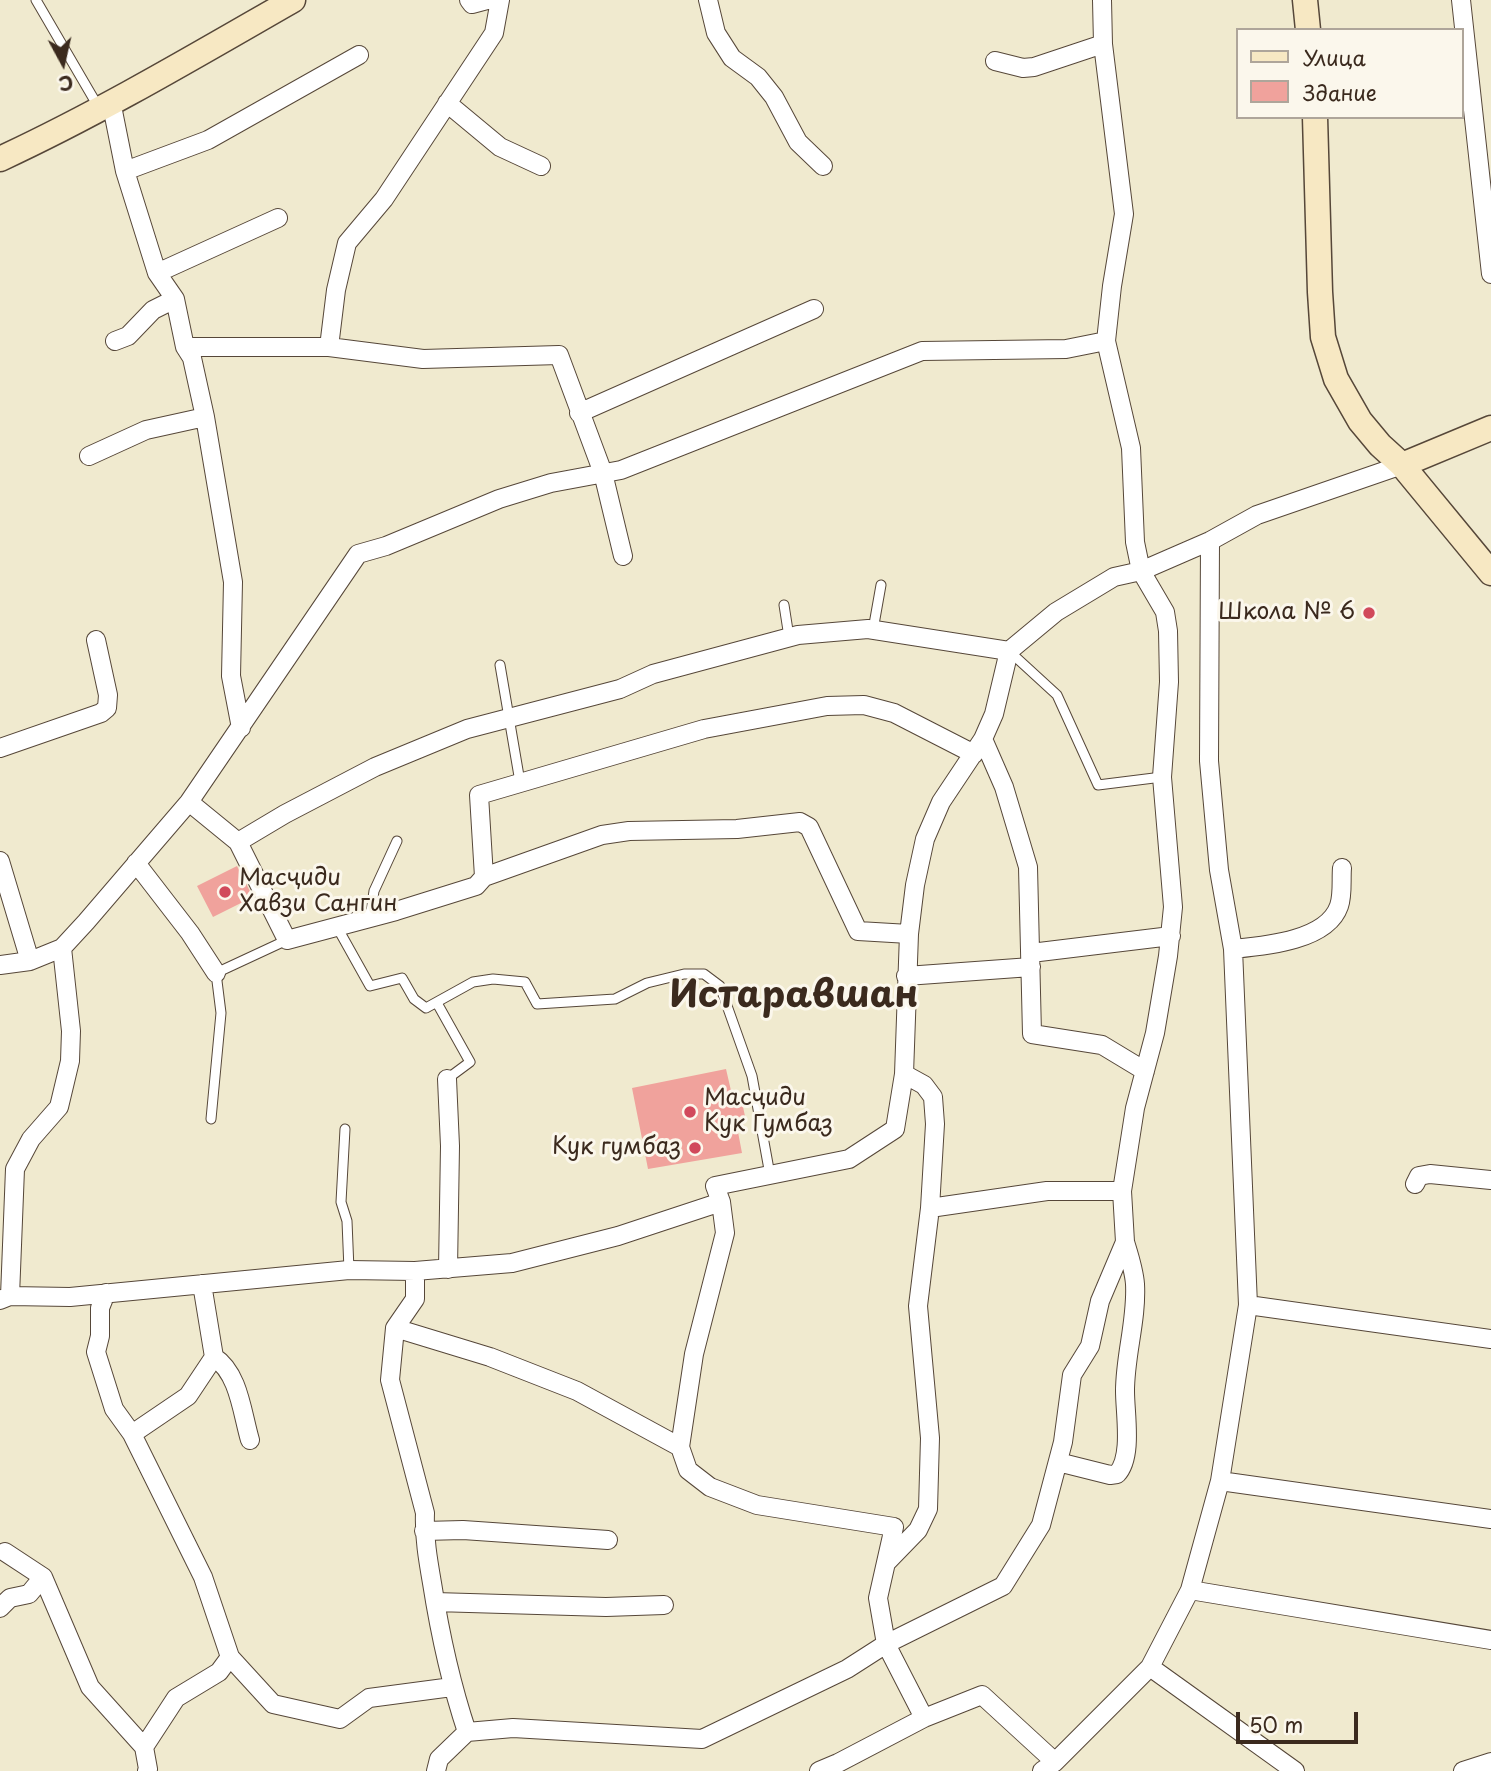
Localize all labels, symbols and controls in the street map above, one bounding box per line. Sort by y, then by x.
north arrow [28,28,98,98]
legend [1236,28,1463,119]
text: Улица [1303,41,1366,73]
text: С [57,69,75,99]
text: Здание [1303,76,1377,108]
place label: Школа № 6 [1218,599,1355,627]
marker: Школа № 6 [1361,605,1377,621]
place label: Масҷиди Хавзи Сангин [239,865,398,919]
marker: Масҷиди Хавзи Сангин [217,884,233,900]
district label: Истаравшан [670,975,918,1019]
place label: Масҷиди Кук Гумбаз [704,1085,833,1139]
marker: Масҷиди Кук Гумбаз [682,1104,698,1120]
place label: Кук гумбаз [552,1134,681,1162]
marker: Кук гумбаз [687,1140,703,1156]
scale bar [1239,1698,1362,1742]
text: 50 m [1249,1708,1303,1740]

